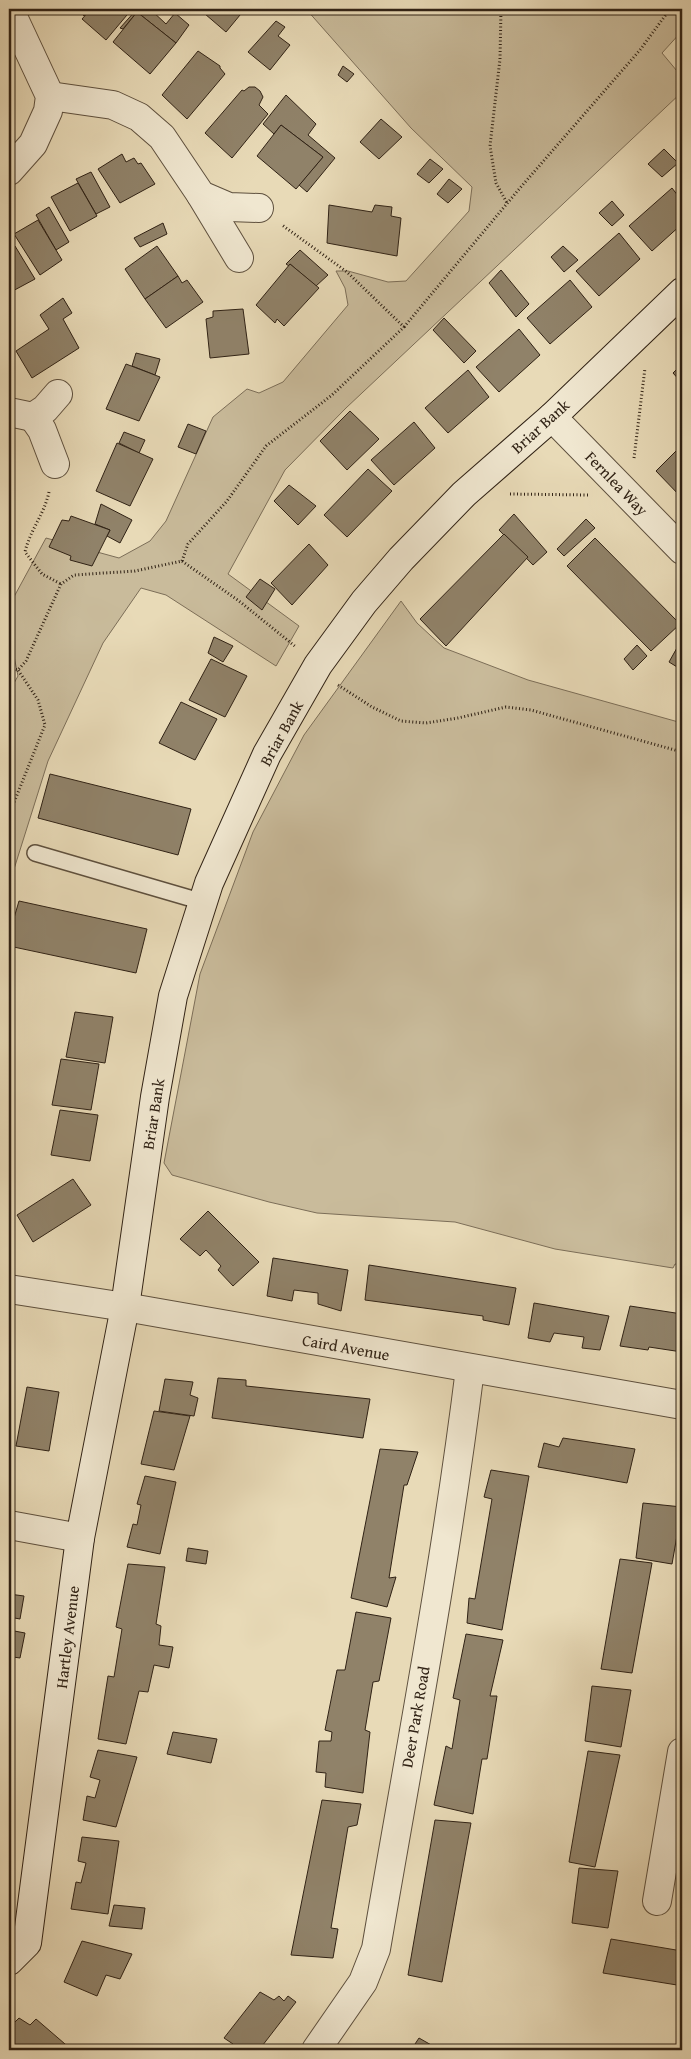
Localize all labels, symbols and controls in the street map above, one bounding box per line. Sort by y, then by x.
street label: Briar Bank [505,393,575,459]
street label: Fernlea Way [580,445,654,521]
street label: Briar Bank [253,695,309,770]
street label: Briar Bank [136,1076,171,1151]
street label: Caird Avenue [300,1328,392,1366]
street label: Hartley Avenue [49,1584,85,1690]
street label: Deer Park Road [394,1664,436,1770]

